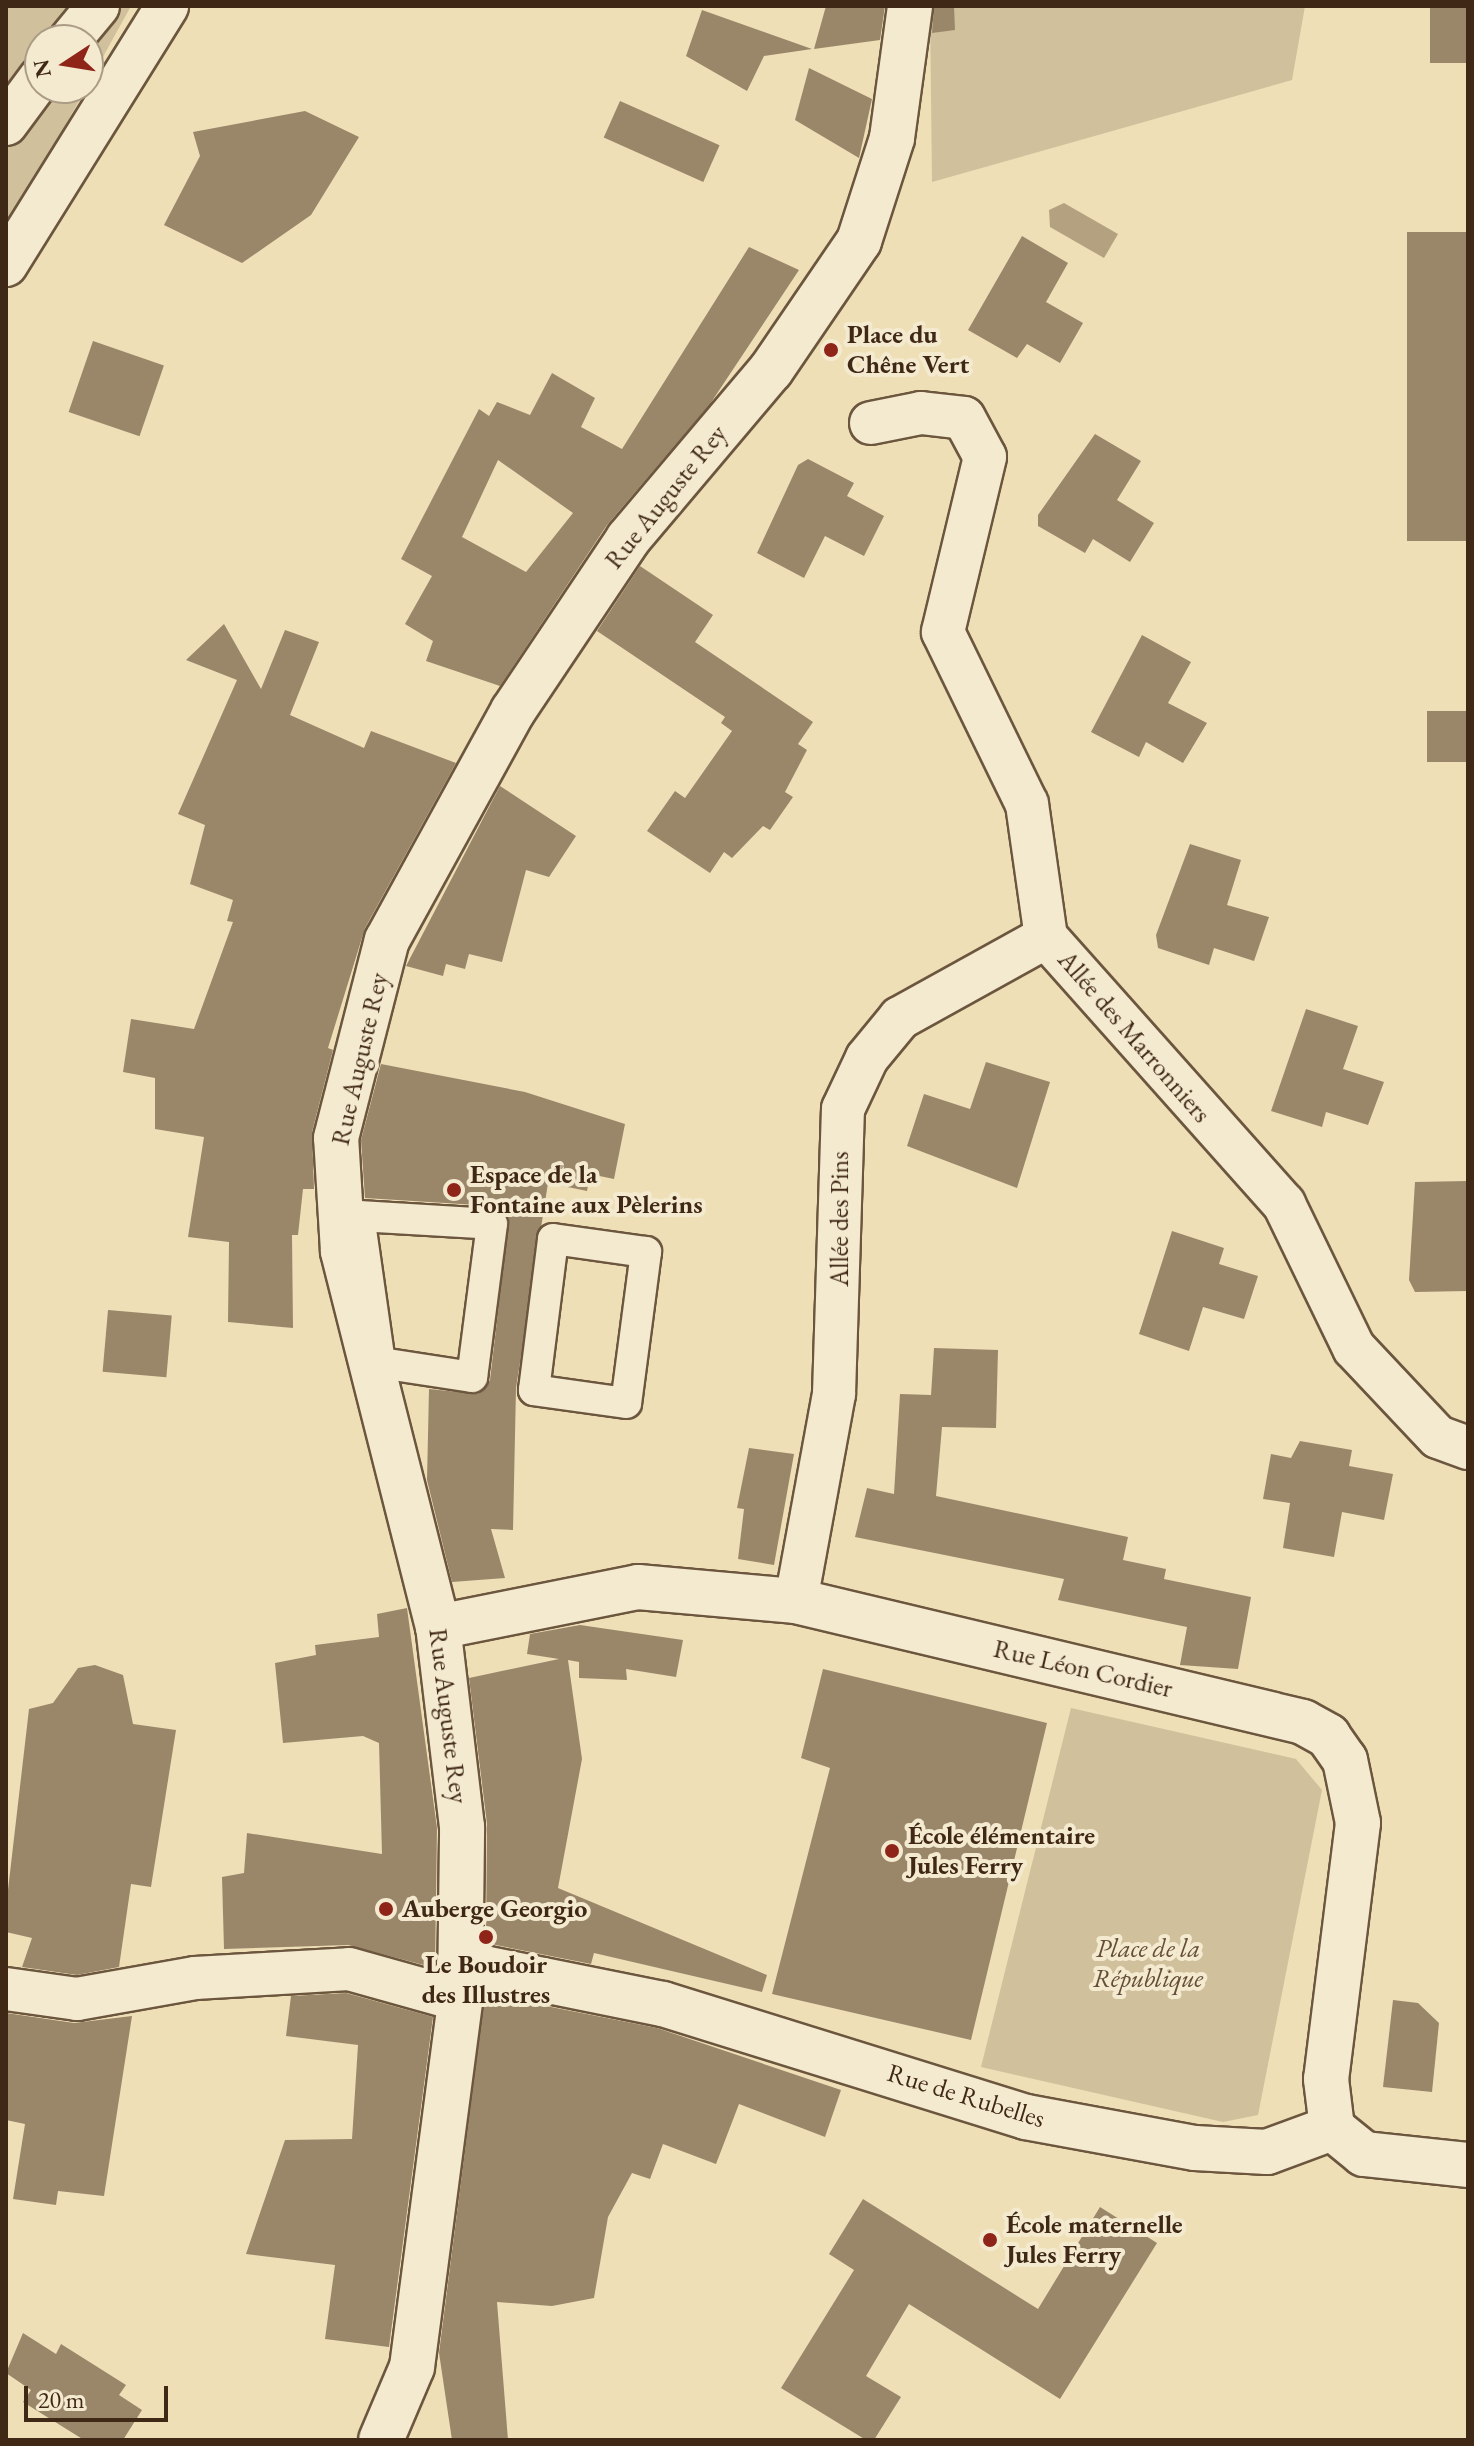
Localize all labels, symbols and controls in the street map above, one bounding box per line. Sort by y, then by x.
north arrow [24,24,104,104]
text: N [26,57,58,80]
place label: Place du Chêne Vert [847,319,969,380]
marker: Place du Chêne Vert [822,341,840,359]
street label: Rue Auguste Rey [598,419,734,575]
street label: Allée des Marronniers [1051,945,1217,1129]
street label: Rue Auguste Rey [325,970,395,1148]
street label: Allée des Pins [824,1151,856,1287]
place label: Espace de la Fontaine aux Pèlerins [470,1159,703,1220]
marker: Espace de la Fontaine aux Pèlerins [445,1181,463,1199]
street label: Rue Auguste Rey [422,1627,474,1805]
street label: Rue Léon Cordier [990,1633,1176,1705]
place label: École élémentaire Jules Ferry [908,1820,1095,1882]
marker: École élémentaire Jules Ferry [883,1842,901,1860]
place label: Auberge Georgio [402,1893,587,1925]
marker: Auberge Georgio [377,1900,395,1918]
marker: Le Boudoir des Illustres [477,1928,495,1946]
park label: Place de la République [1093,1933,1203,1994]
place label: Le Boudoir des Illustres [422,1949,550,2010]
street label: Rue de Rubelles [884,2057,1048,2135]
place label: École maternelle Jules Ferry [1006,2209,1183,2270]
marker: École maternelle Jules Ferry [981,2231,999,2249]
scale bar [28,2370,172,2420]
text: 20 m [38,2384,85,2415]

